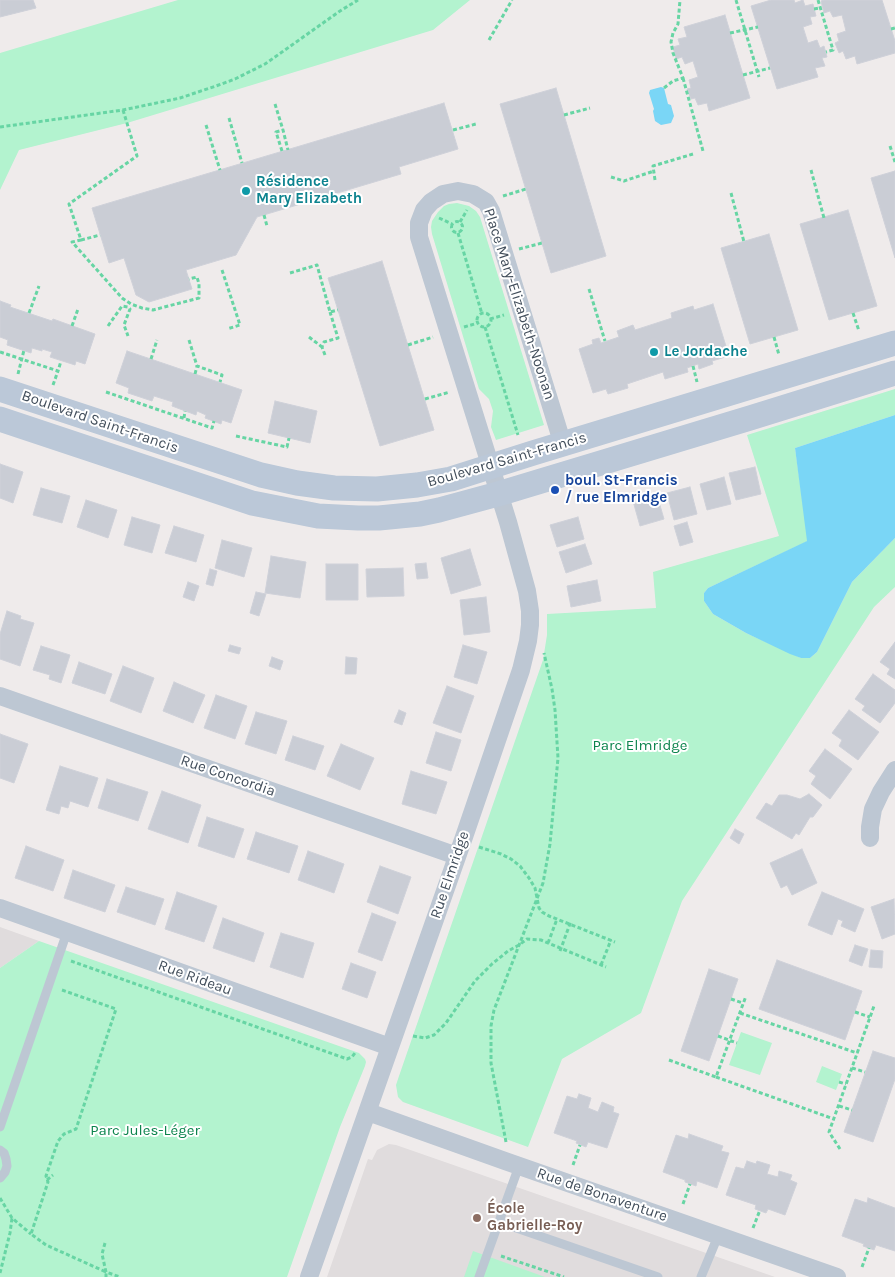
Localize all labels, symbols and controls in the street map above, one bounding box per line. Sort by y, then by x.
place label: Résidence Mary Elizabeth [256,173,362,208]
marker: Résidence Mary Elizabeth [240,185,252,197]
street label: Place Mary-Elizabeth-Noonan [479,206,559,402]
place label: Le Jordache [664,343,747,361]
marker: Le Jordache [648,346,660,358]
street label: Boulevard Saint-Francis [19,387,181,457]
street label: Boulevard Saint-Francis [425,429,589,491]
place label: boul. St-Francis / rue Elmridge [565,472,678,507]
marker: boul. St-Francis / rue Elmridge [549,484,561,496]
park label: Parc Elmridge [593,737,687,755]
street label: Rue Concordia [178,751,278,801]
street label: Rue Elmridge [427,829,473,921]
street label: Rue Rideau [156,956,234,1000]
park label: Parc Jules-Léger [90,1122,200,1140]
street label: Rue de Bonaventure [534,1164,670,1226]
place label: École Gabrielle-Roy [487,1200,582,1235]
marker: École Gabrielle-Roy [471,1212,483,1224]

